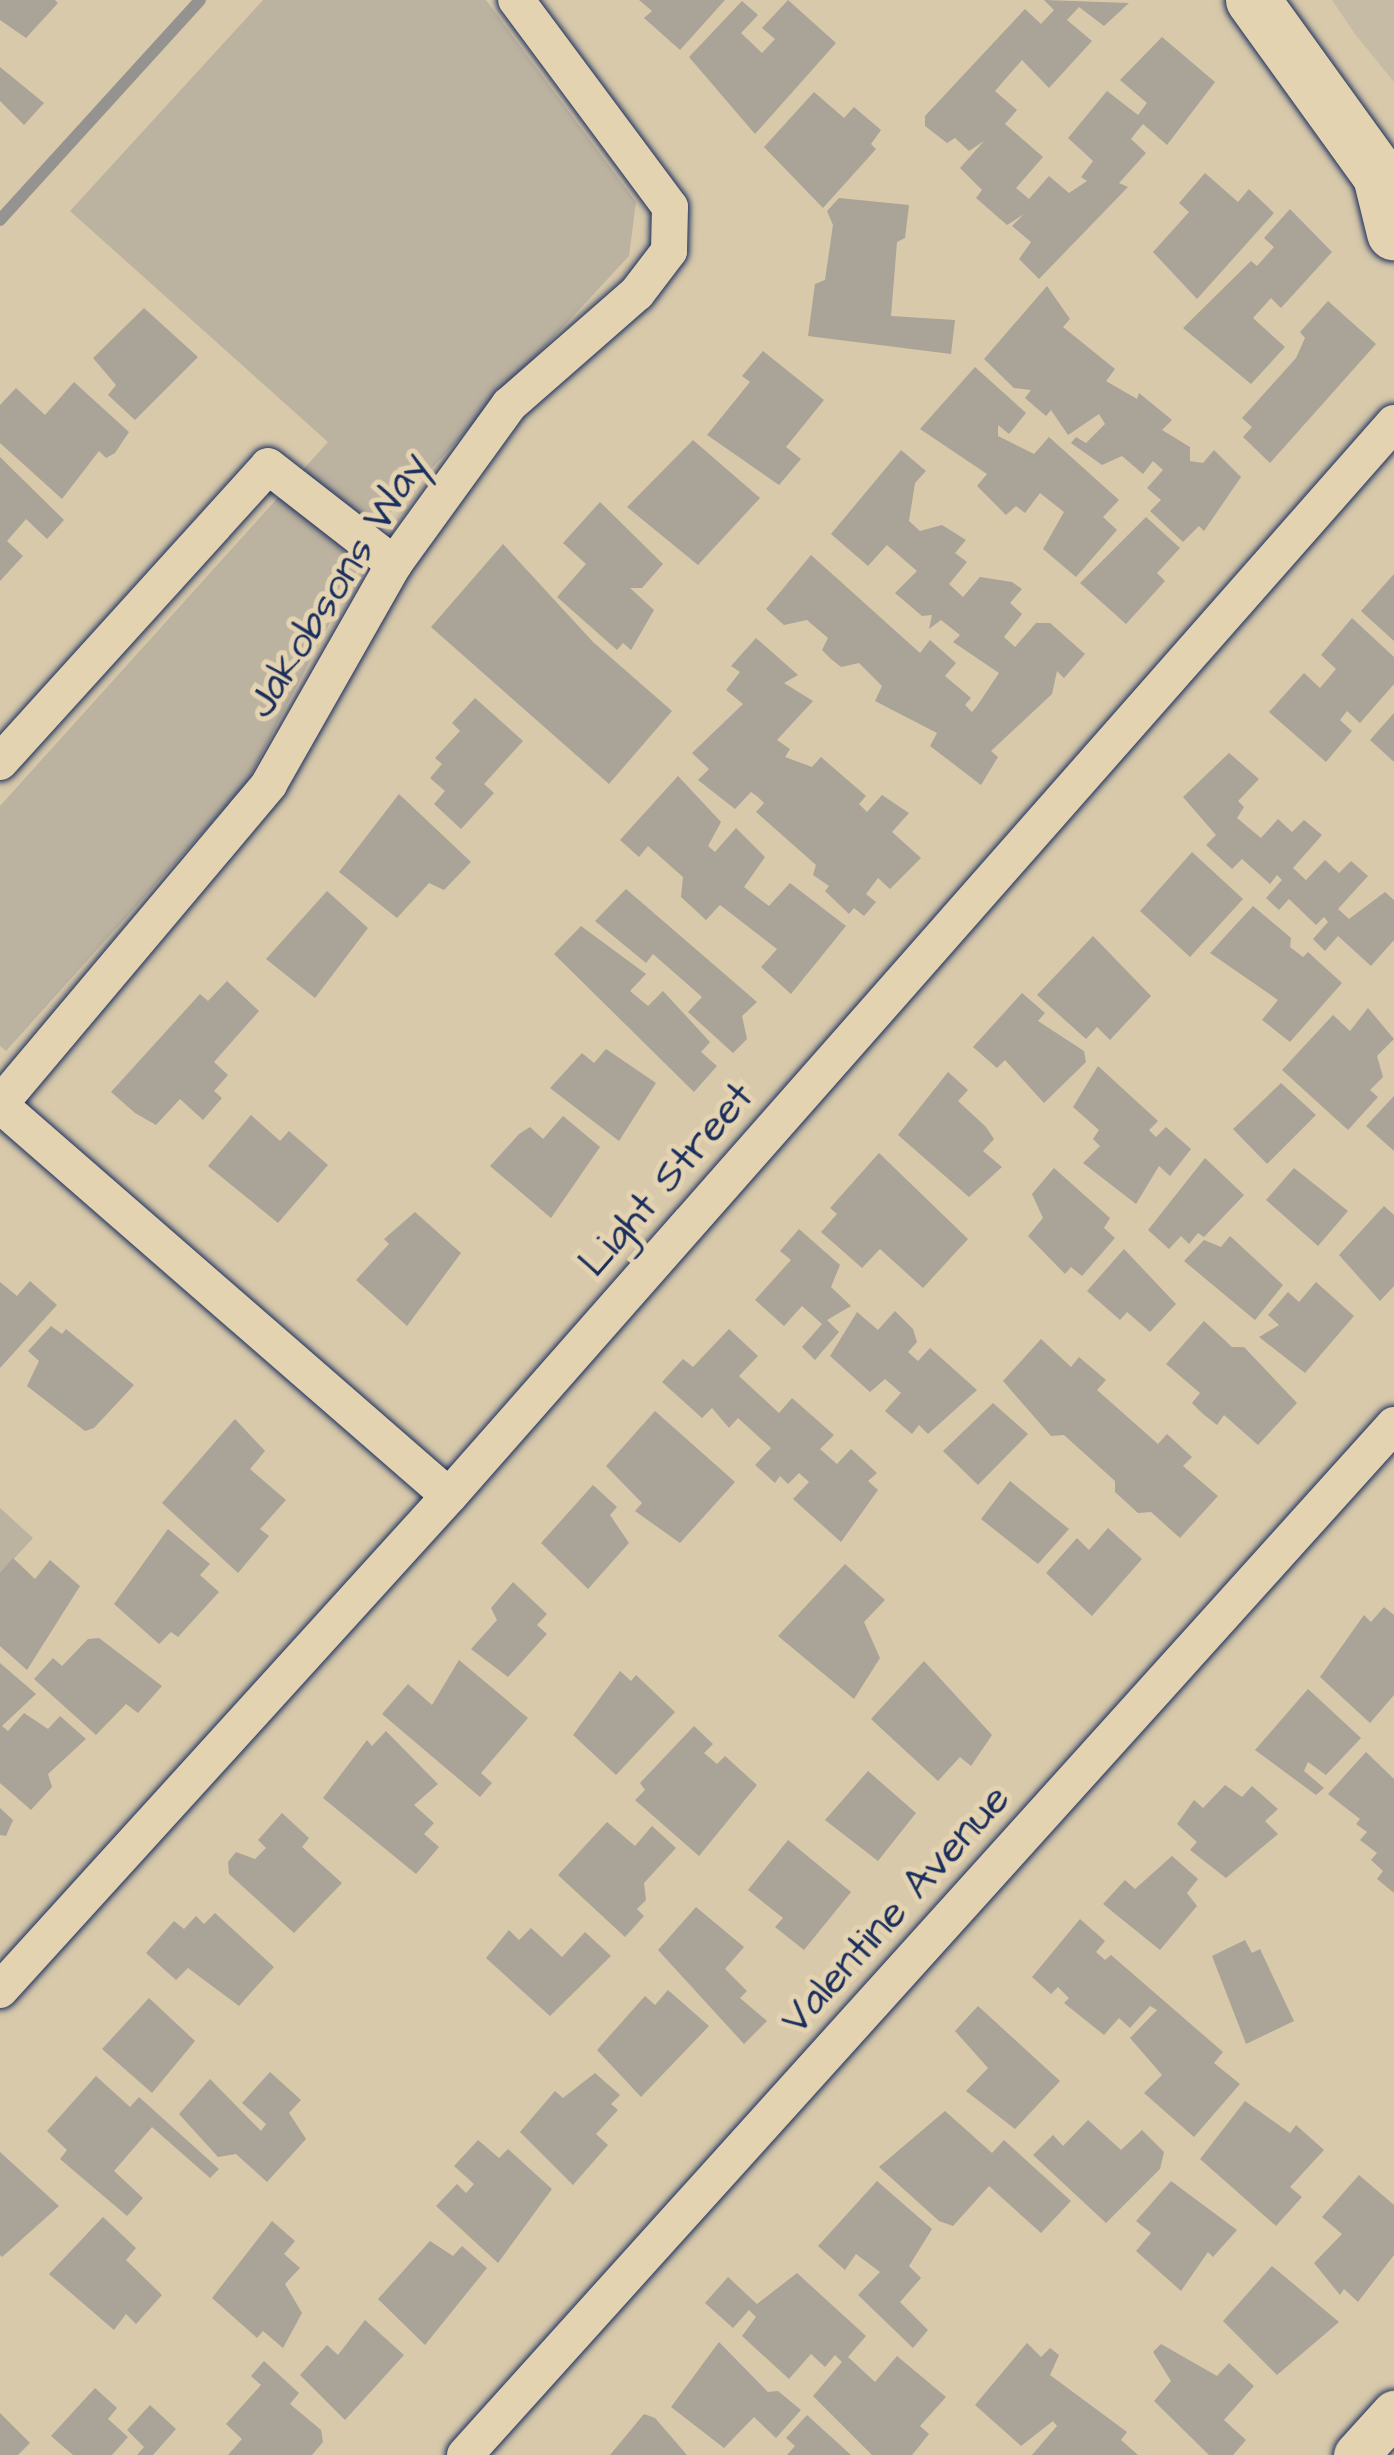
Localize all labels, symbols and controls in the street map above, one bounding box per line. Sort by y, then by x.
street label: Jakobsons Way [236,443,440,727]
street label: Light Street [569,1072,765,1288]
street label: Valentine Avenue [771,1775,1021,2045]

